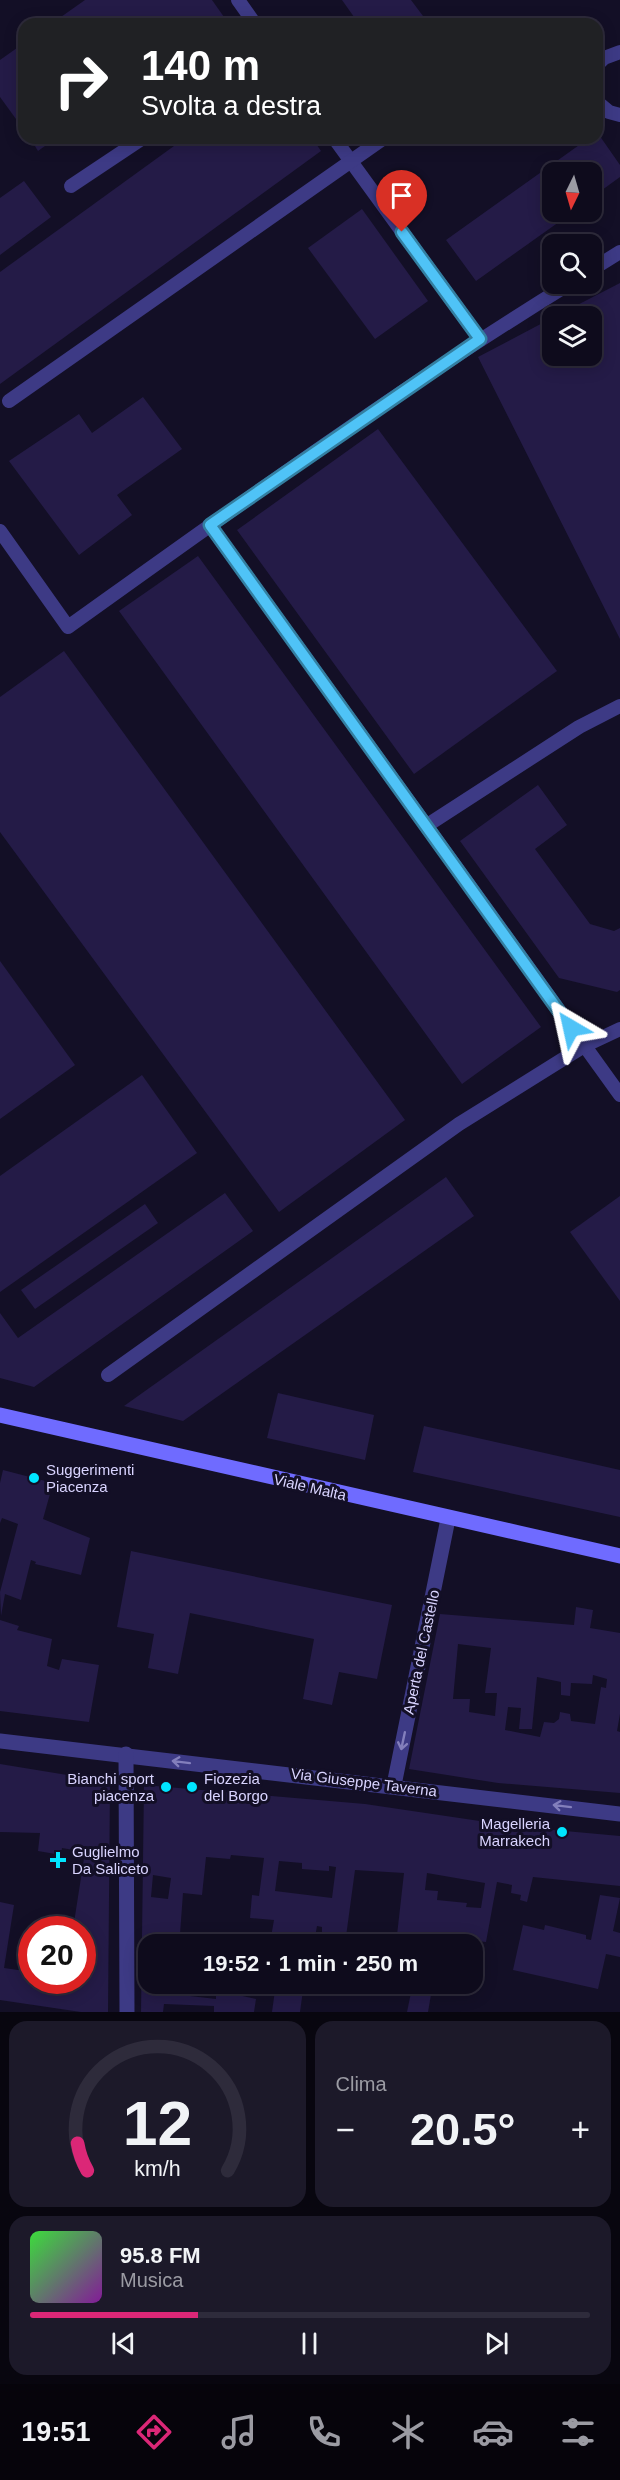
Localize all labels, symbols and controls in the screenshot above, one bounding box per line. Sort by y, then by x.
icon: right [42,42,120,120]
text: 140 m [141,42,260,89]
text: Svolta a destra [141,91,321,121]
north arrow [542,162,602,222]
map controls [542,162,602,366]
pin [376,170,427,232]
icon: arrive [385,179,418,212]
button: search [542,234,602,294]
button: layers [542,306,602,366]
position arrow [539,996,603,1060]
place label: Suggerimenti Piacenza [46,1461,134,1495]
street label: Viale Malta [272,1470,349,1504]
marker: Suggerimenti Piacenza [27,1471,41,1485]
street label: Aperta del Castello [400,1588,442,1716]
one-way arrow [397,1731,408,1750]
one-way arrow [171,1756,191,1767]
street label: Via Giuseppe Taverna [290,1765,439,1799]
place label: Bianchi sport piacenza [67,1770,155,1804]
place label: Fiozezia del Borgo [204,1770,268,1804]
marker: Bianchi sport piacenza [159,1780,173,1794]
marker: Fiozezia del Borgo [185,1780,199,1794]
one-way arrow [553,1801,572,1812]
place label: Magelleria Marrakech [479,1815,551,1849]
marker: Magelleria Marrakech [555,1825,569,1839]
place label: Guglielmo Da Saliceto [72,1843,149,1877]
marker: Guglielmo Da Saliceto [49,1851,67,1869]
speed limit sign: 20 [18,1916,96,1994]
text: 19:52 · 1 min · 250 m [203,1951,418,1976]
text: Clima [336,2073,387,2095]
text: 12 [123,2089,192,2158]
text: 20.5° [410,2104,516,2155]
text: − [336,2111,355,2148]
text: + [571,2111,590,2148]
text: km/h [134,2157,180,2181]
text: 95.8 FM [120,2243,201,2268]
text: Musica [120,2269,183,2291]
icon: previous [107,2327,140,2360]
icon: pause [293,2327,326,2360]
icon: next [480,2327,513,2360]
icon: directions [133,2411,175,2453]
icon: music [218,2411,260,2453]
icon: phone [303,2411,345,2453]
icon: climate [387,2411,429,2453]
icon: car [472,2411,514,2453]
icon: filters [557,2411,599,2453]
text: 19:51 [21,2417,90,2447]

